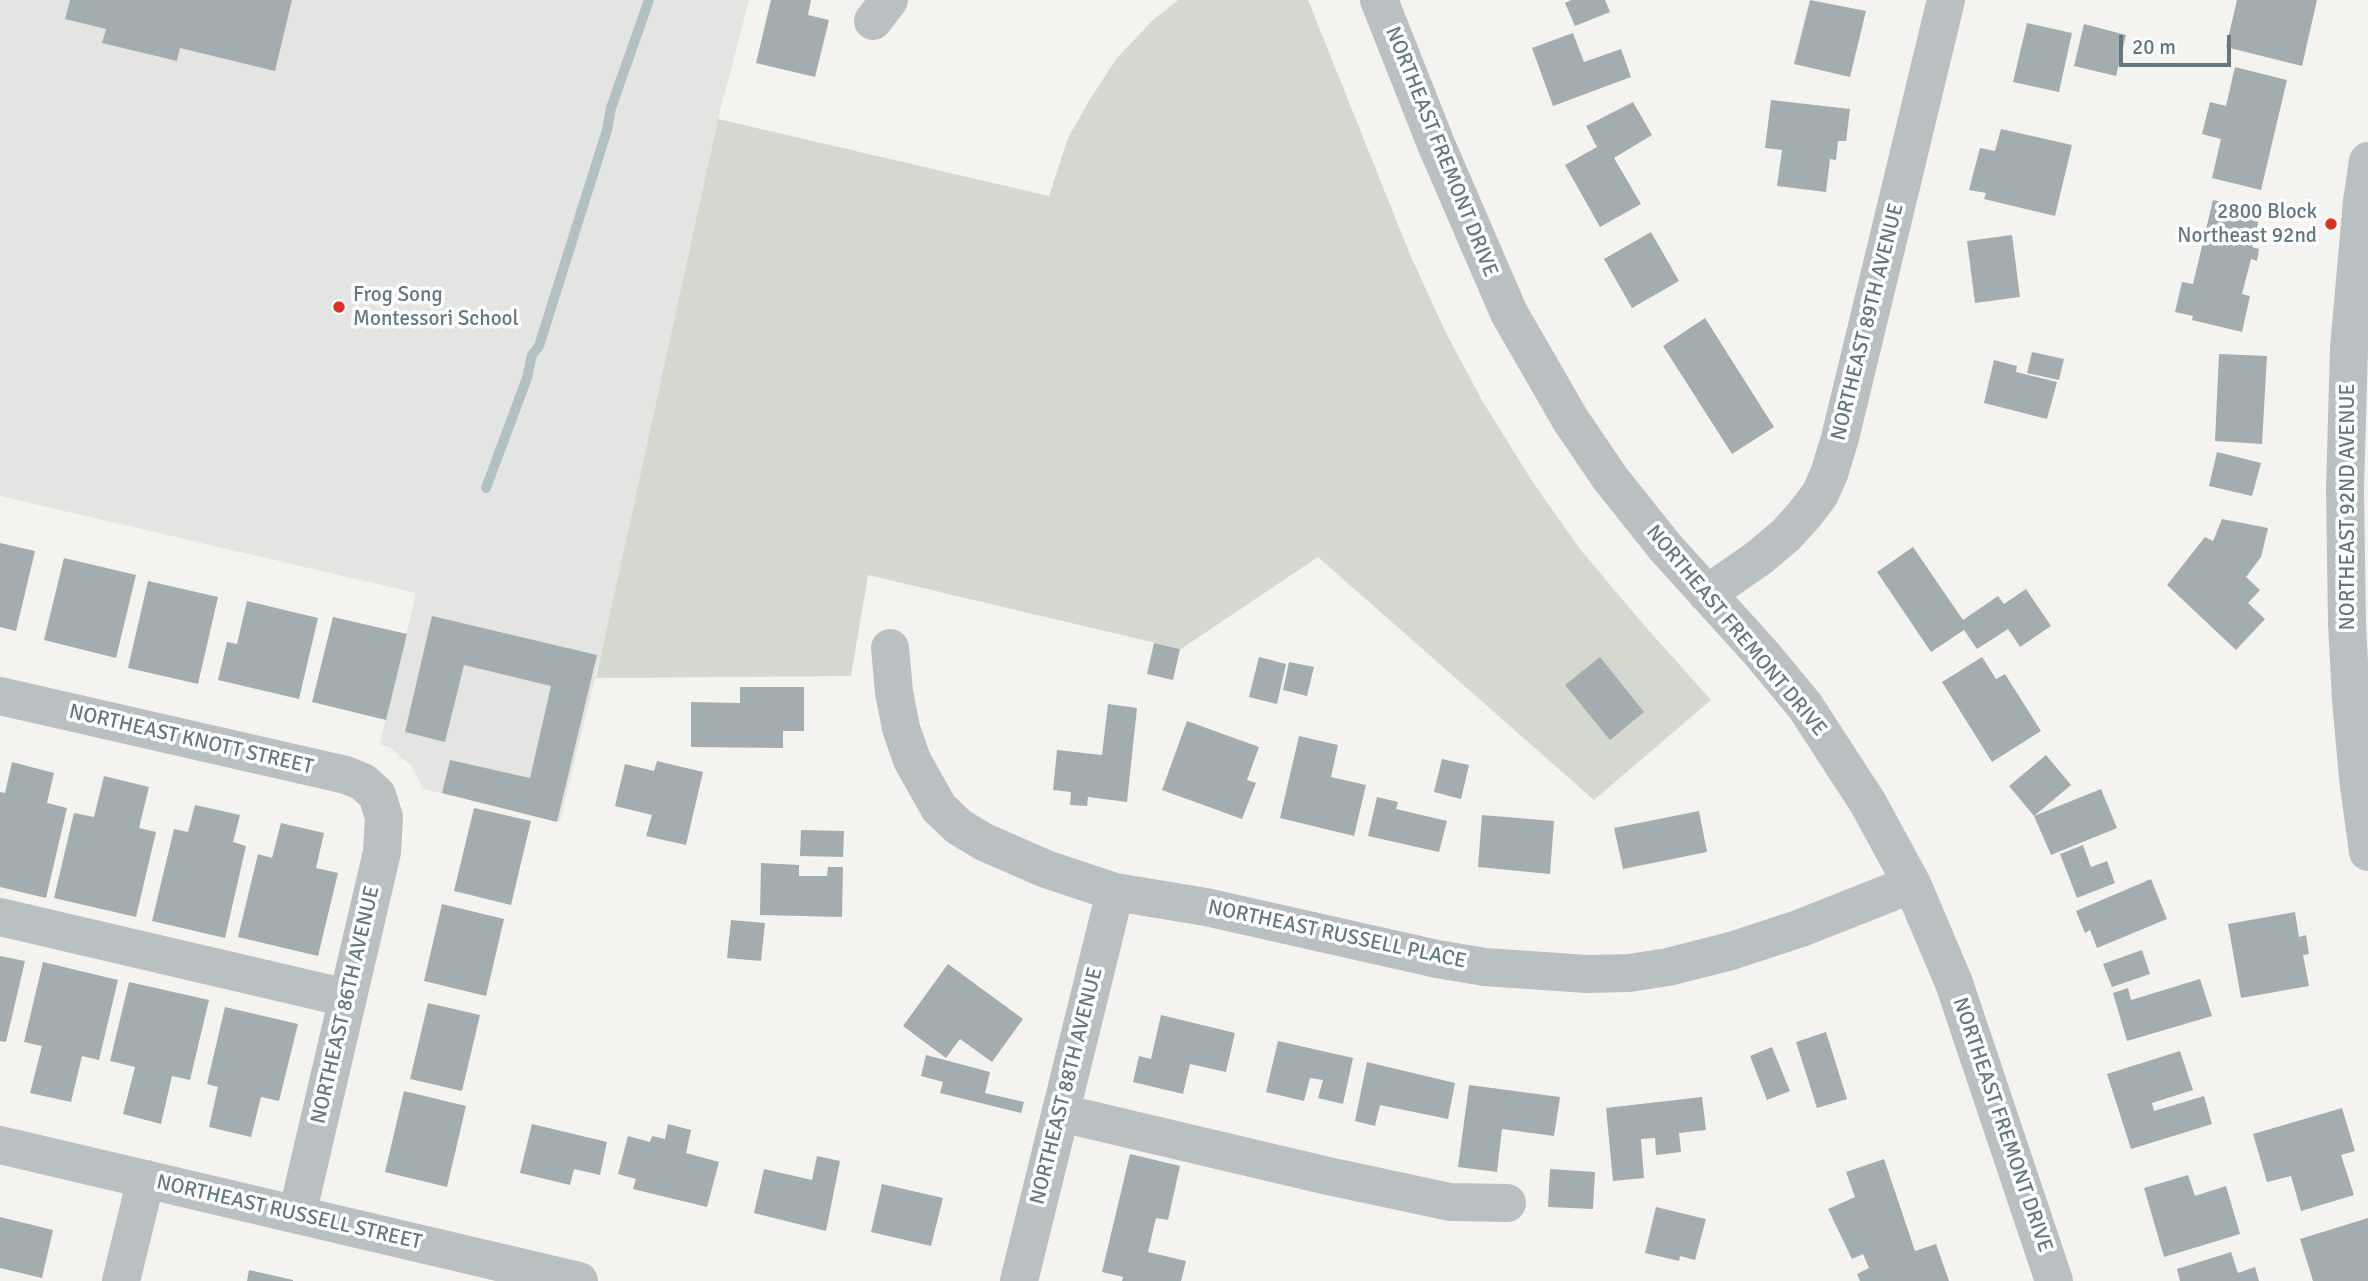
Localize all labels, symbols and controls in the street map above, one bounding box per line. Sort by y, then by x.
scale bar [2123,21,2235,65]
street label: NORTHEAST FREMONT DRIVE [1379,23,1503,281]
text: 20 m [2132,34,2176,60]
place label: 2800 Block Northeast 92nd [2177,199,2317,249]
street label: NORTHEAST 89TH AVENUE [1826,201,1910,443]
marker: 2800 Block Northeast 92nd [2323,216,2339,232]
place label: Frog Song Montessori School [353,282,519,332]
marker: Frog Song Montessori School [331,299,347,315]
street label: NORTHEAST 92ND AVENUE [2335,384,2361,630]
street label: NORTHEAST FREMONT DRIVE [1640,520,1832,742]
street label: NORTHEAST KNOTT STREET [66,700,316,780]
street label: NORTHEAST 86TH AVENUE [306,884,386,1126]
street label: NORTHEAST RUSSELL PLACE [1206,895,1468,975]
street label: NORTHEAST 88TH AVENUE [1025,965,1109,1207]
street label: NORTHEAST FREMONT DRIVE [1947,994,2057,1256]
street label: NORTHEAST RUSSELL STREET [154,1170,424,1256]

